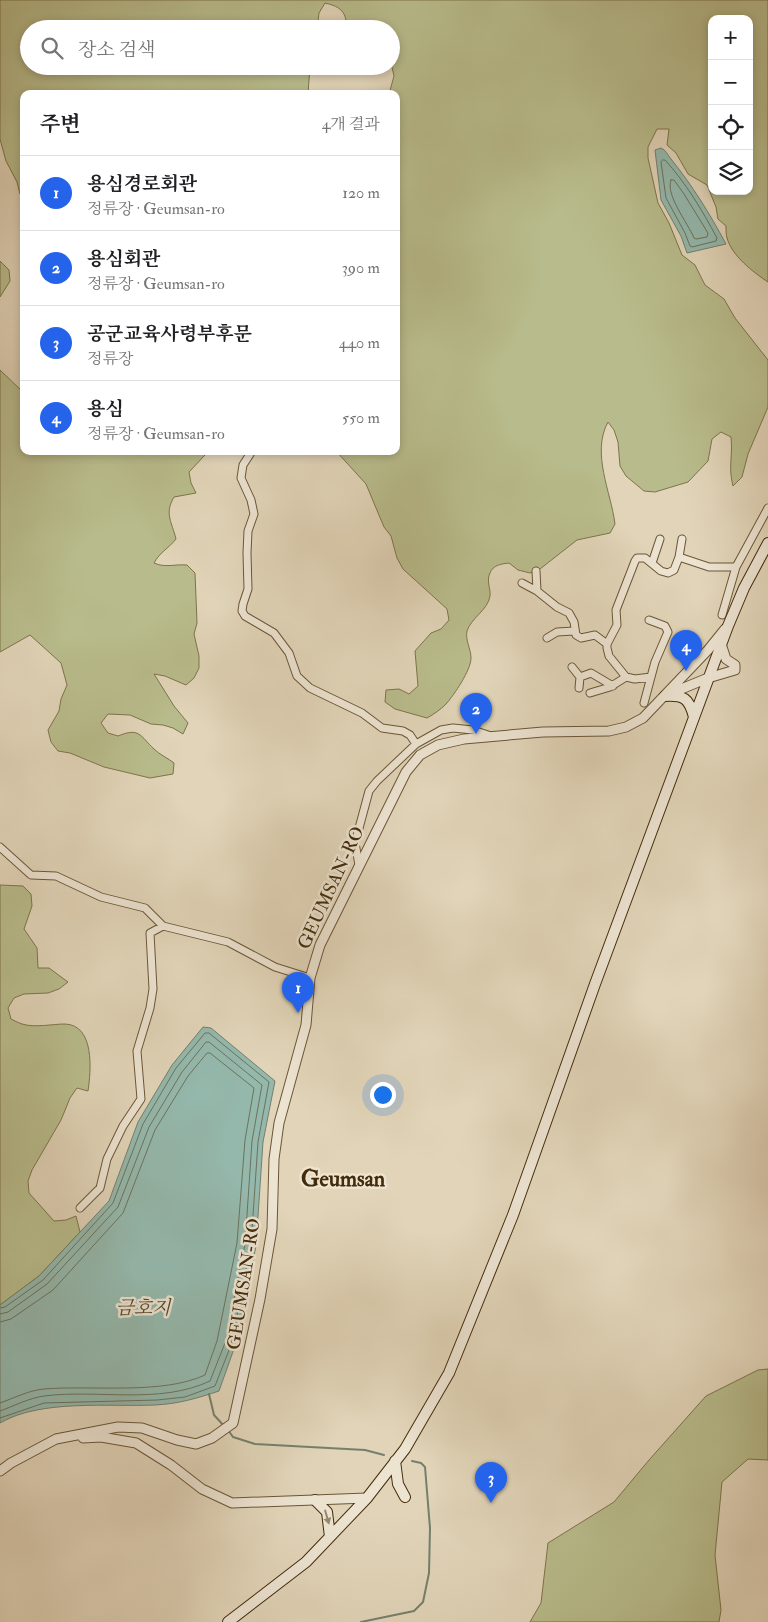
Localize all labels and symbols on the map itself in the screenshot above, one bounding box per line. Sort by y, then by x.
pin: 4 [670,630,702,671]
pin: 2 [460,693,492,734]
street label: GEUMSAN-RO [292,823,370,953]
pin: 1 [282,972,314,1013]
your location [370,1082,396,1108]
district label: Geumsan [301,1165,386,1193]
street label: GEUMSAN-RO [222,1217,266,1351]
water label: 금호지 [115,1296,172,1320]
pin: 3 [475,1462,507,1503]
one-way arrow [323,1509,331,1524]

